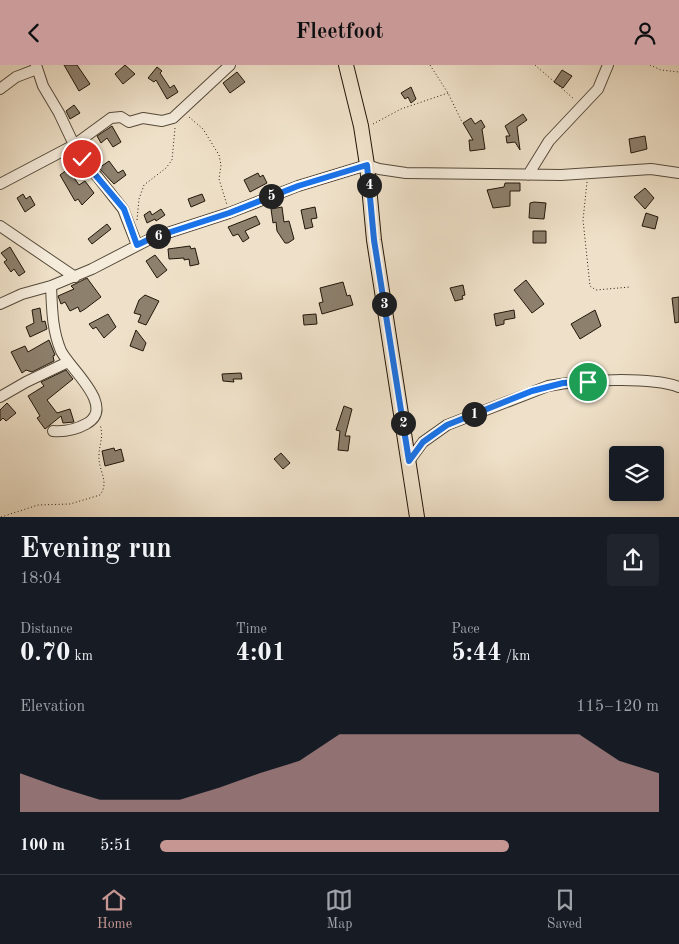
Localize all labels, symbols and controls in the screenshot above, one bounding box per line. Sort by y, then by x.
icon: back [20,19,48,47]
icon: person [631,19,659,47]
text: Fleetfoot [295,21,384,43]
pin [61,138,103,180]
icon: check [68,145,96,173]
pin: 4 [356,173,382,197]
text: 4 [365,178,374,192]
pin: 5 [258,183,284,209]
text: 5 [267,189,276,203]
pin: 6 [146,223,170,249]
text: 6 [154,229,163,243]
pin: 3 [372,291,396,317]
text: 3 [380,297,389,311]
pin [567,361,609,403]
icon: arrive [574,368,602,396]
pin: 1 [462,401,486,427]
text: 1 [470,407,479,421]
pin: 2 [390,411,416,435]
text: 2 [399,416,408,430]
map controls [609,446,664,501]
button: layers [609,446,664,501]
button: share [607,534,659,586]
text: Evening run [20,536,172,564]
text: 18:04 [20,571,62,587]
text: Distance [20,622,73,636]
text: Time [236,622,267,636]
text: Pace [451,622,480,636]
text: 0.70 [20,641,71,666]
text: 4:01 [236,641,286,666]
text: 5:44 [451,641,502,666]
text: km [71,649,93,663]
text: /km [502,649,530,663]
text: Elevation [20,699,85,715]
text: 115–120 m [576,699,659,715]
text: 100 m [20,838,65,854]
text: 5:51 [100,838,132,854]
tab: Home [97,886,132,933]
tab: Map [325,886,353,933]
tab: Saved [547,886,582,933]

